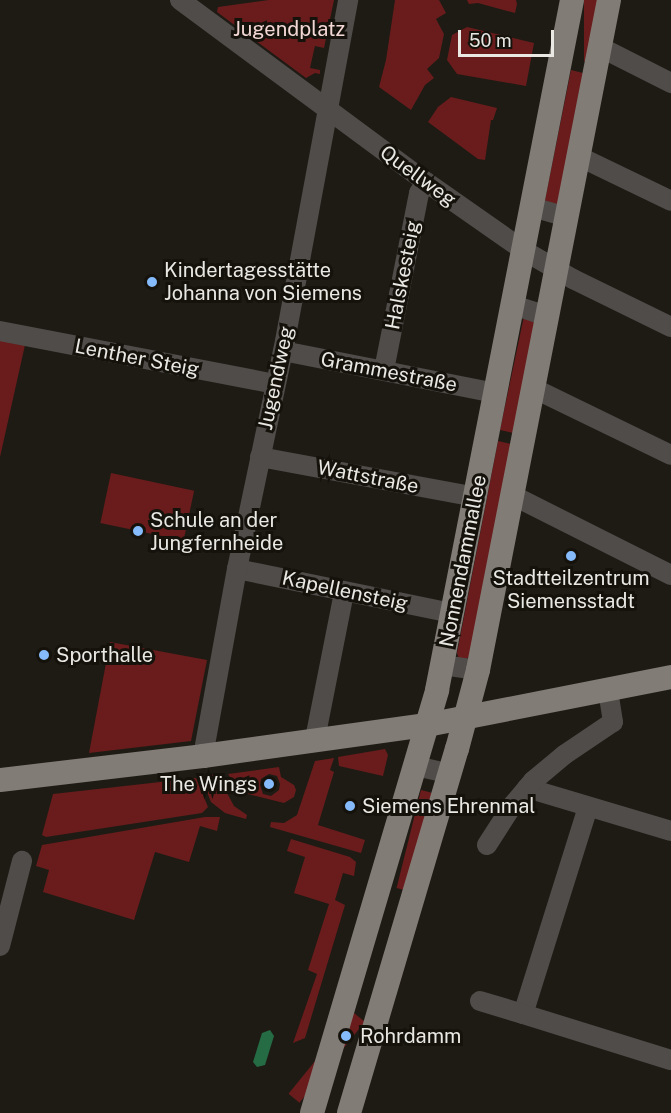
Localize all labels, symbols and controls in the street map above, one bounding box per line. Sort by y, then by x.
park label: Jugendplatz [233,17,345,41]
scale bar [461,18,557,56]
text: 50 m [469,30,512,51]
street label: Quellweg [375,140,461,212]
street label: Halskesteig [381,219,425,331]
place label: Kindertagesstätte Johanna von Siemens [164,258,362,305]
marker: Kindertagesstätte Johanna von Siemens [145,275,159,289]
street label: Jugendweg [253,324,299,432]
street label: Lenther Steig [73,334,201,382]
street label: Grammestraße [319,347,459,397]
street label: Wattstraße [315,455,421,499]
street label: Nonnendammallee [435,473,491,649]
place label: Schule an der Jungfernheide [150,508,283,555]
marker: Schule an der Jungfernheide [131,524,145,538]
marker: Stadtteilzentrum Siemensstadt [564,549,578,563]
street label: Kapellensteig [280,566,410,616]
place label: Stadtteilzentrum Siemensstadt [492,566,650,613]
place label: Sporthalle [56,643,153,667]
marker: Sporthalle [37,648,51,662]
place label: The Wings [160,772,257,796]
marker: The Wings [262,777,276,791]
place label: Siemens Ehrenmal [362,794,535,818]
marker: Siemens Ehrenmal [343,799,357,813]
place label: Rohrdamm [360,1024,461,1048]
marker: Rohrdamm [337,1027,355,1045]

